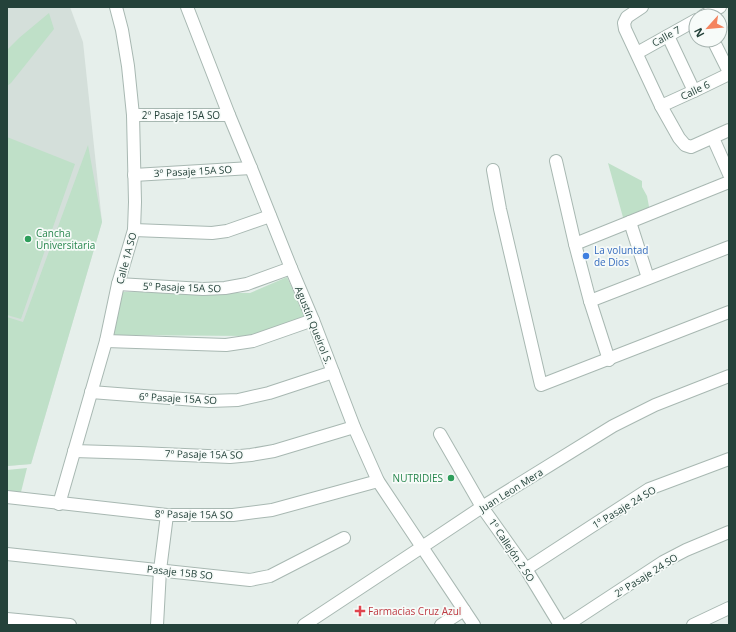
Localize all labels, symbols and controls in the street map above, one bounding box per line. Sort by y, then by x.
north arrow [688,8,728,48]
street label: Calle 7 [649,22,683,50]
text: N [690,25,707,40]
street label: Calle 6 [678,77,712,103]
street label: 2º Pasaje 15A SO [142,108,220,122]
street label: 3º Pasaje 15A SO [154,162,233,180]
place label: Cancha Universitaria [36,226,95,252]
street label: Calle 1A SO [112,230,140,285]
marker: Cancha Universitaria [23,234,33,244]
place label: La voluntad de Dios [594,243,648,269]
marker: La voluntad de Dios [581,251,591,261]
street label: 5º Pasaje 15A SO [143,279,222,295]
street label: Agustín Queirol S. [292,284,336,366]
street label: 6º Pasaje 15A SO [139,389,218,407]
street label: 7º Pasaje 15A SO [165,446,243,462]
street label: Juan Leon Mera [476,465,546,516]
place label: NUTRIDIES [393,471,443,485]
marker: NUTRIDIES [446,473,456,483]
street label: 1º Pasaje 24 SO [590,482,659,532]
street label: 8º Pasaje 15A SO [155,506,233,522]
street label: 1º Callejón 2 SO [486,516,538,585]
street label: 2º Pasaje 24 SO [612,550,680,600]
street label: Pasaje 15B SO [146,562,214,582]
place label: Farmacias Cruz Azul [368,604,461,618]
marker: Farmacias Cruz Azul [355,606,365,616]

